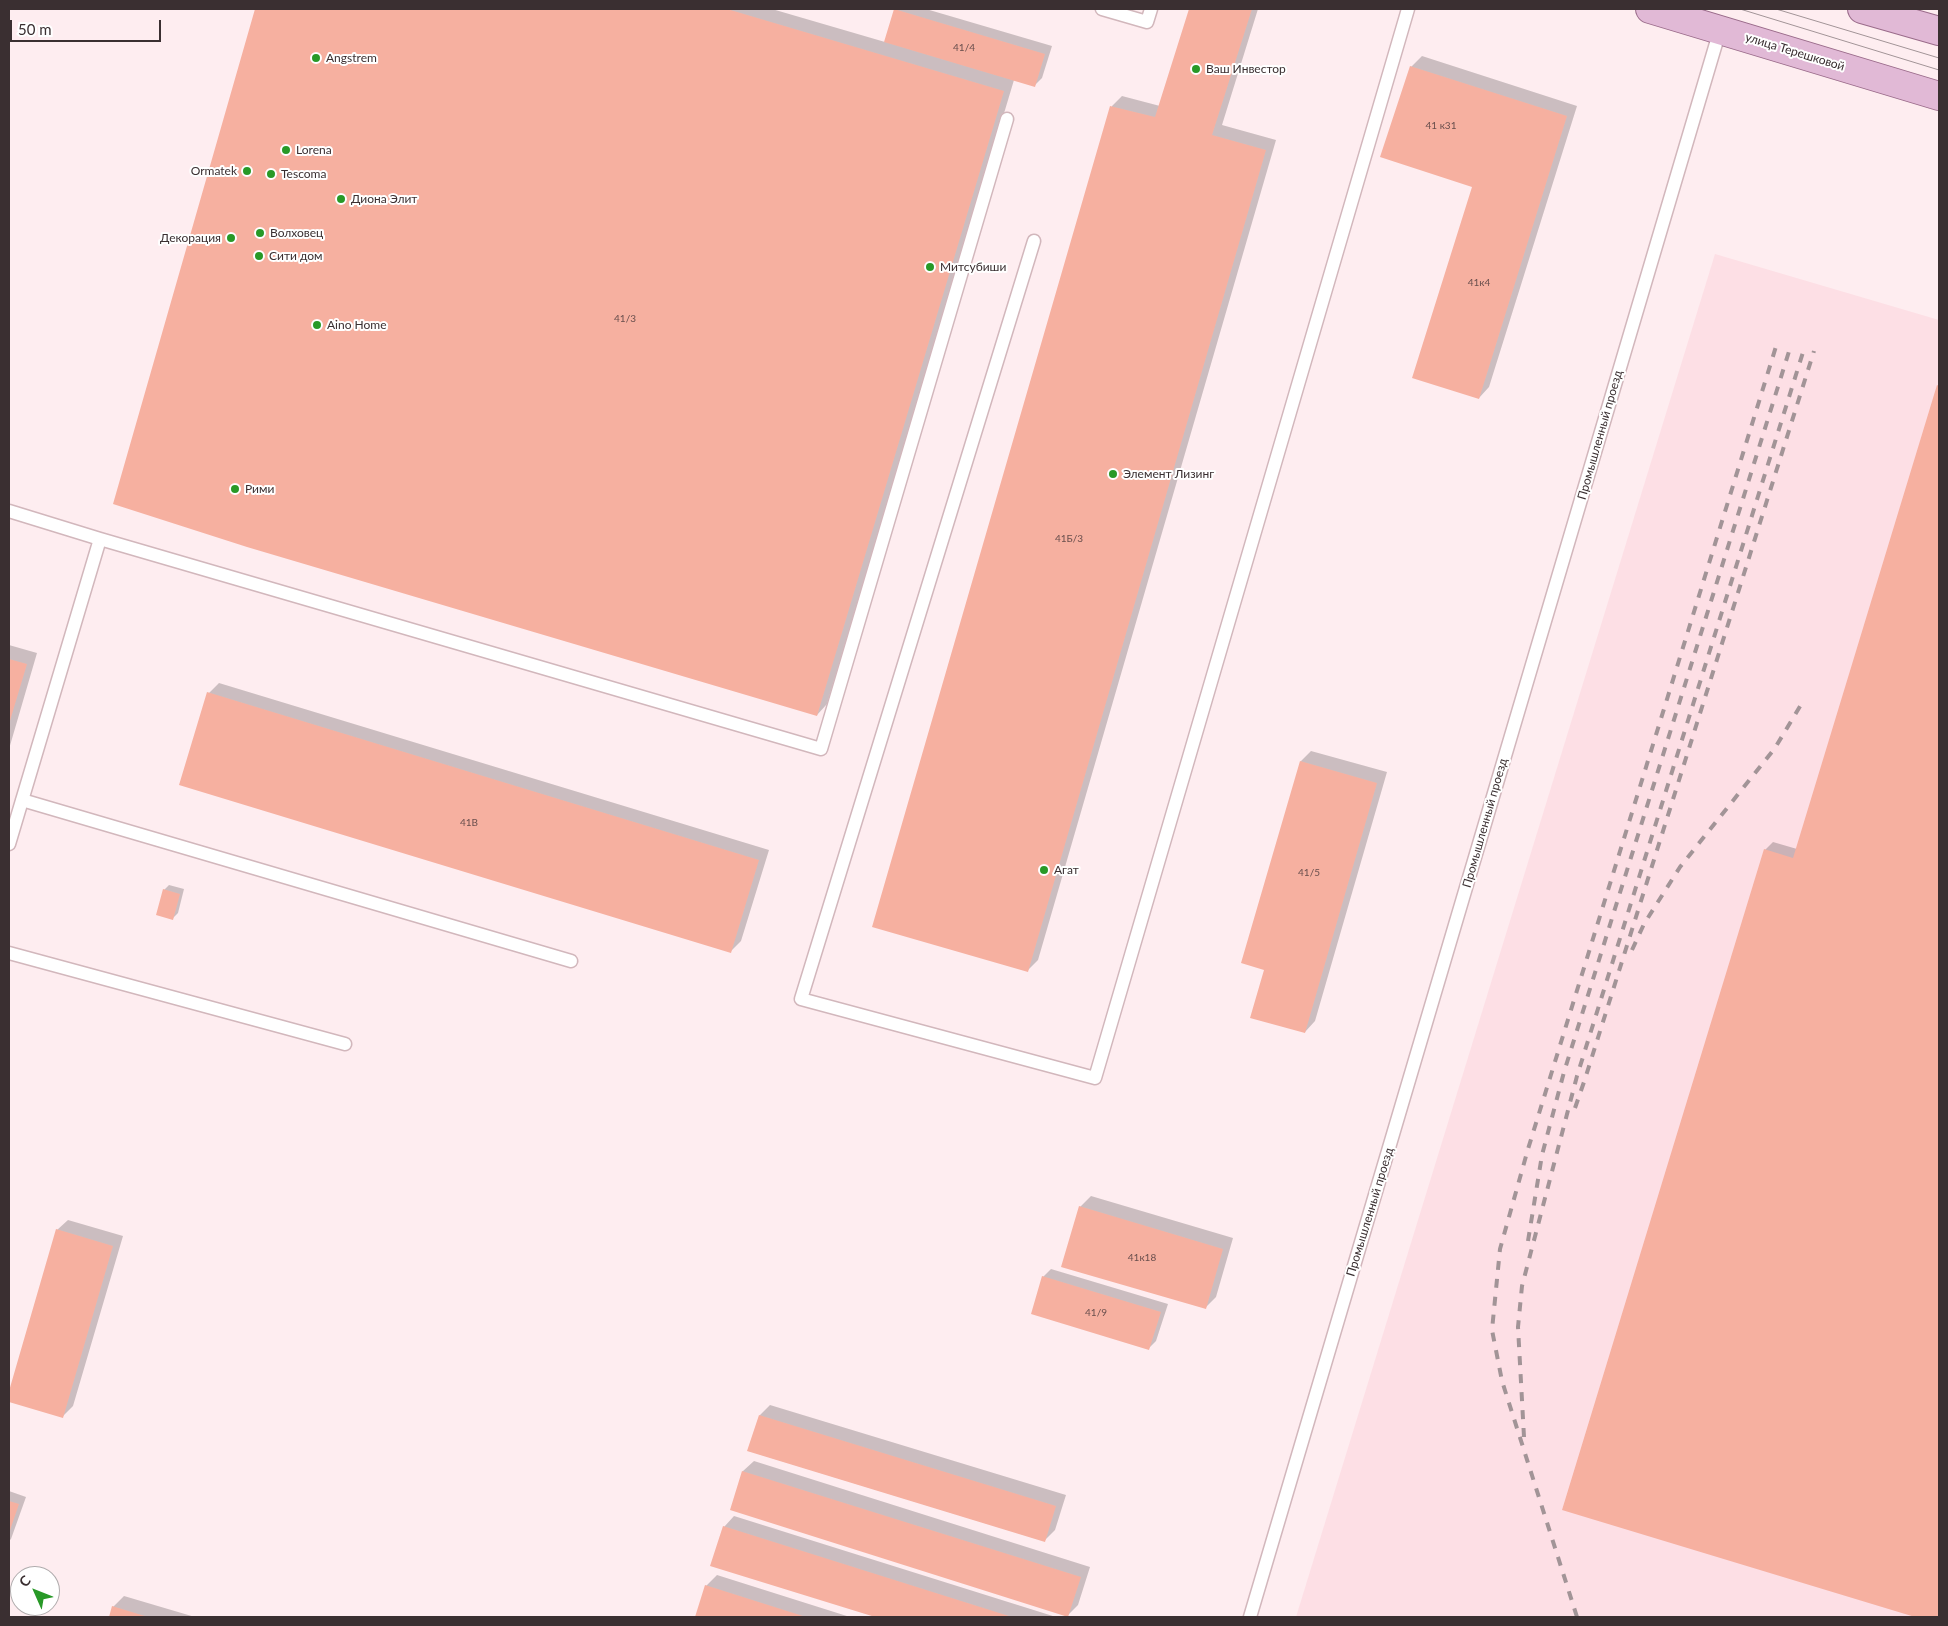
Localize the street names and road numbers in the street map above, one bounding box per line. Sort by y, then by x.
street label: улица Терешковой [1744,30,1846,74]
street label: Промышленный проезд [1575,369,1625,501]
street label: Промышленный проезд [1460,757,1510,889]
street label: Промышленный проезд [1344,1146,1396,1278]

